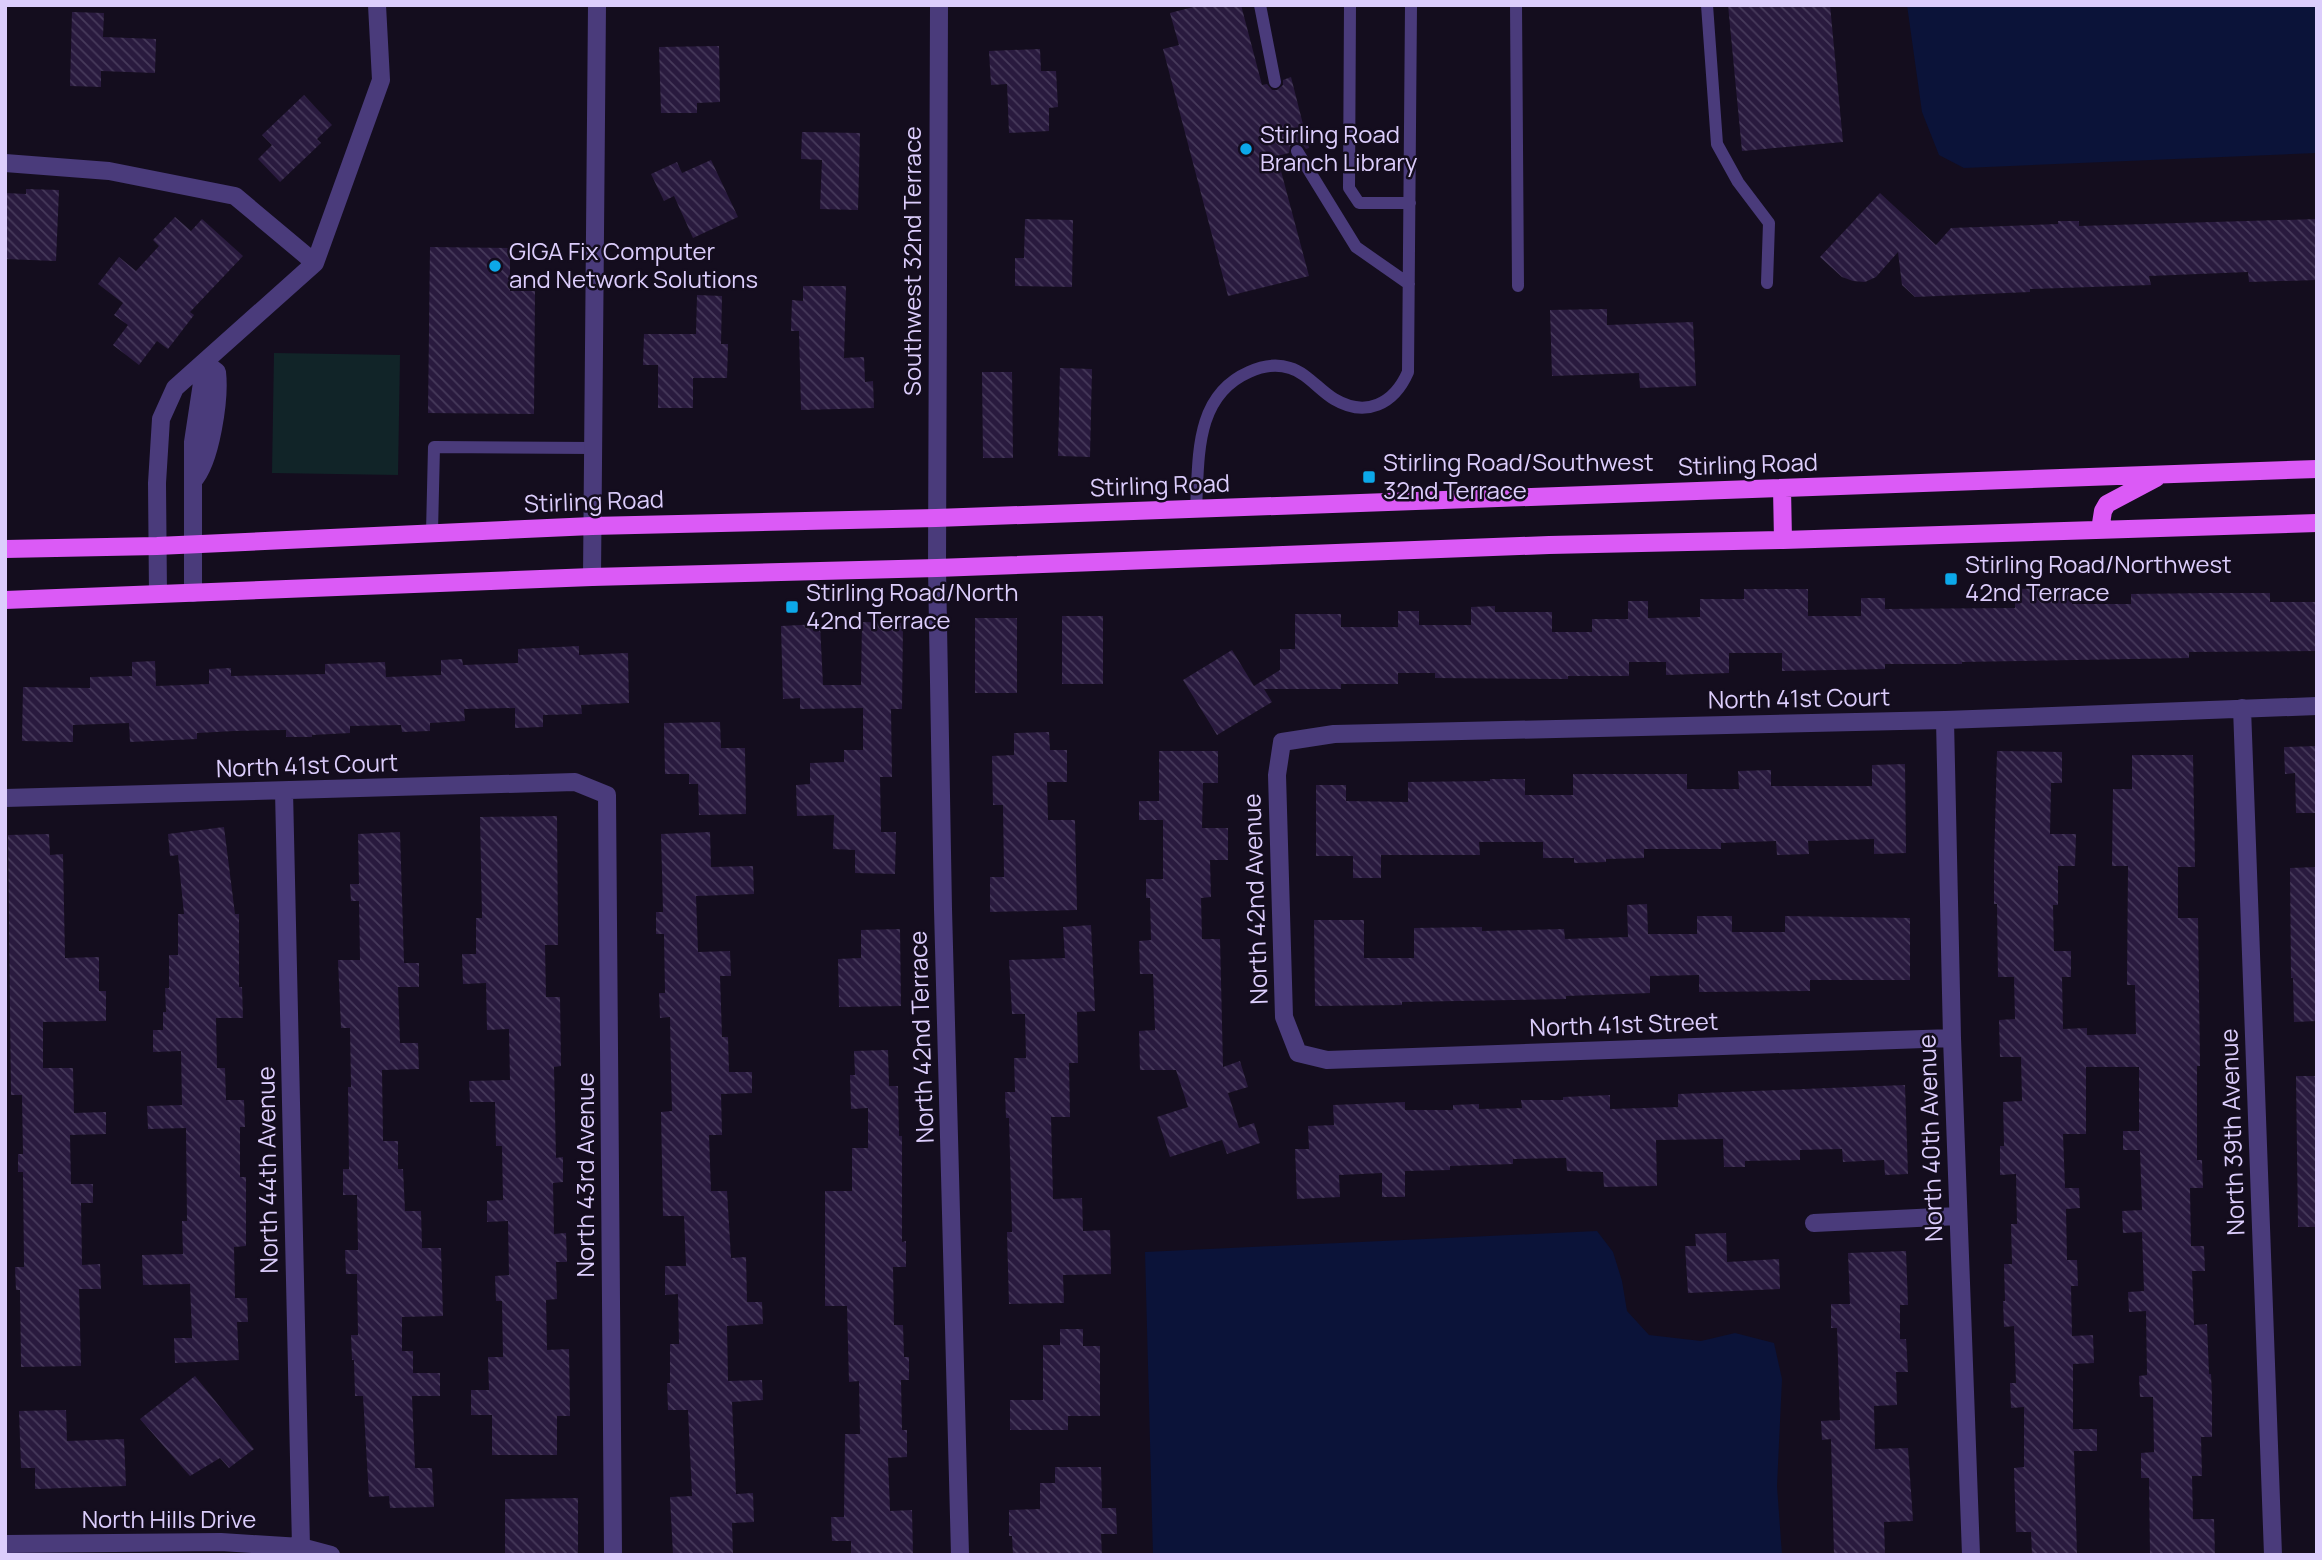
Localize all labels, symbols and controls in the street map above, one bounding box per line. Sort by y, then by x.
place label: Stirling Road Branch Library [1260,117,1418,178]
street label: Southwest 32nd Terrace [895,126,928,396]
marker: Stirling Road Branch Library [1238,141,1254,157]
place label: GIGA Fix Computer and Network Solutions [509,234,758,295]
marker: GIGA Fix Computer and Network Solutions [487,258,503,274]
place label: Stirling Road/Southwest 32nd Terrace [1383,445,1654,506]
street label: Stirling Road [1677,445,1818,482]
street label: Stirling Road [1089,466,1230,503]
marker: Stirling Road/Southwest 32nd Terrace [1361,469,1377,485]
street label: Stirling Road [523,482,664,519]
place label: Stirling Road/Northwest 42nd Terrace [1965,547,2232,608]
marker: Stirling Road/Northwest 42nd Terrace [1943,571,1959,587]
place label: Stirling Road/North 42nd Terrace [806,575,1018,636]
marker: Stirling Road/North 42nd Terrace [784,599,800,615]
street label: North 41st Court [1708,679,1890,716]
street label: North 41st Court [215,745,399,784]
street label: North 42nd Avenue [1234,793,1275,1005]
street label: North 42nd Terrace [900,930,941,1144]
street label: North 41st Street [1529,1004,1719,1043]
street label: North 39th Avenue [2211,1028,2252,1236]
street label: North 40th Avenue [1909,1034,1950,1242]
street label: North 44th Avenue [248,1066,285,1274]
street label: North 43rd Avenue [568,1073,601,1277]
street label: North Hills Drive [82,1502,256,1535]

